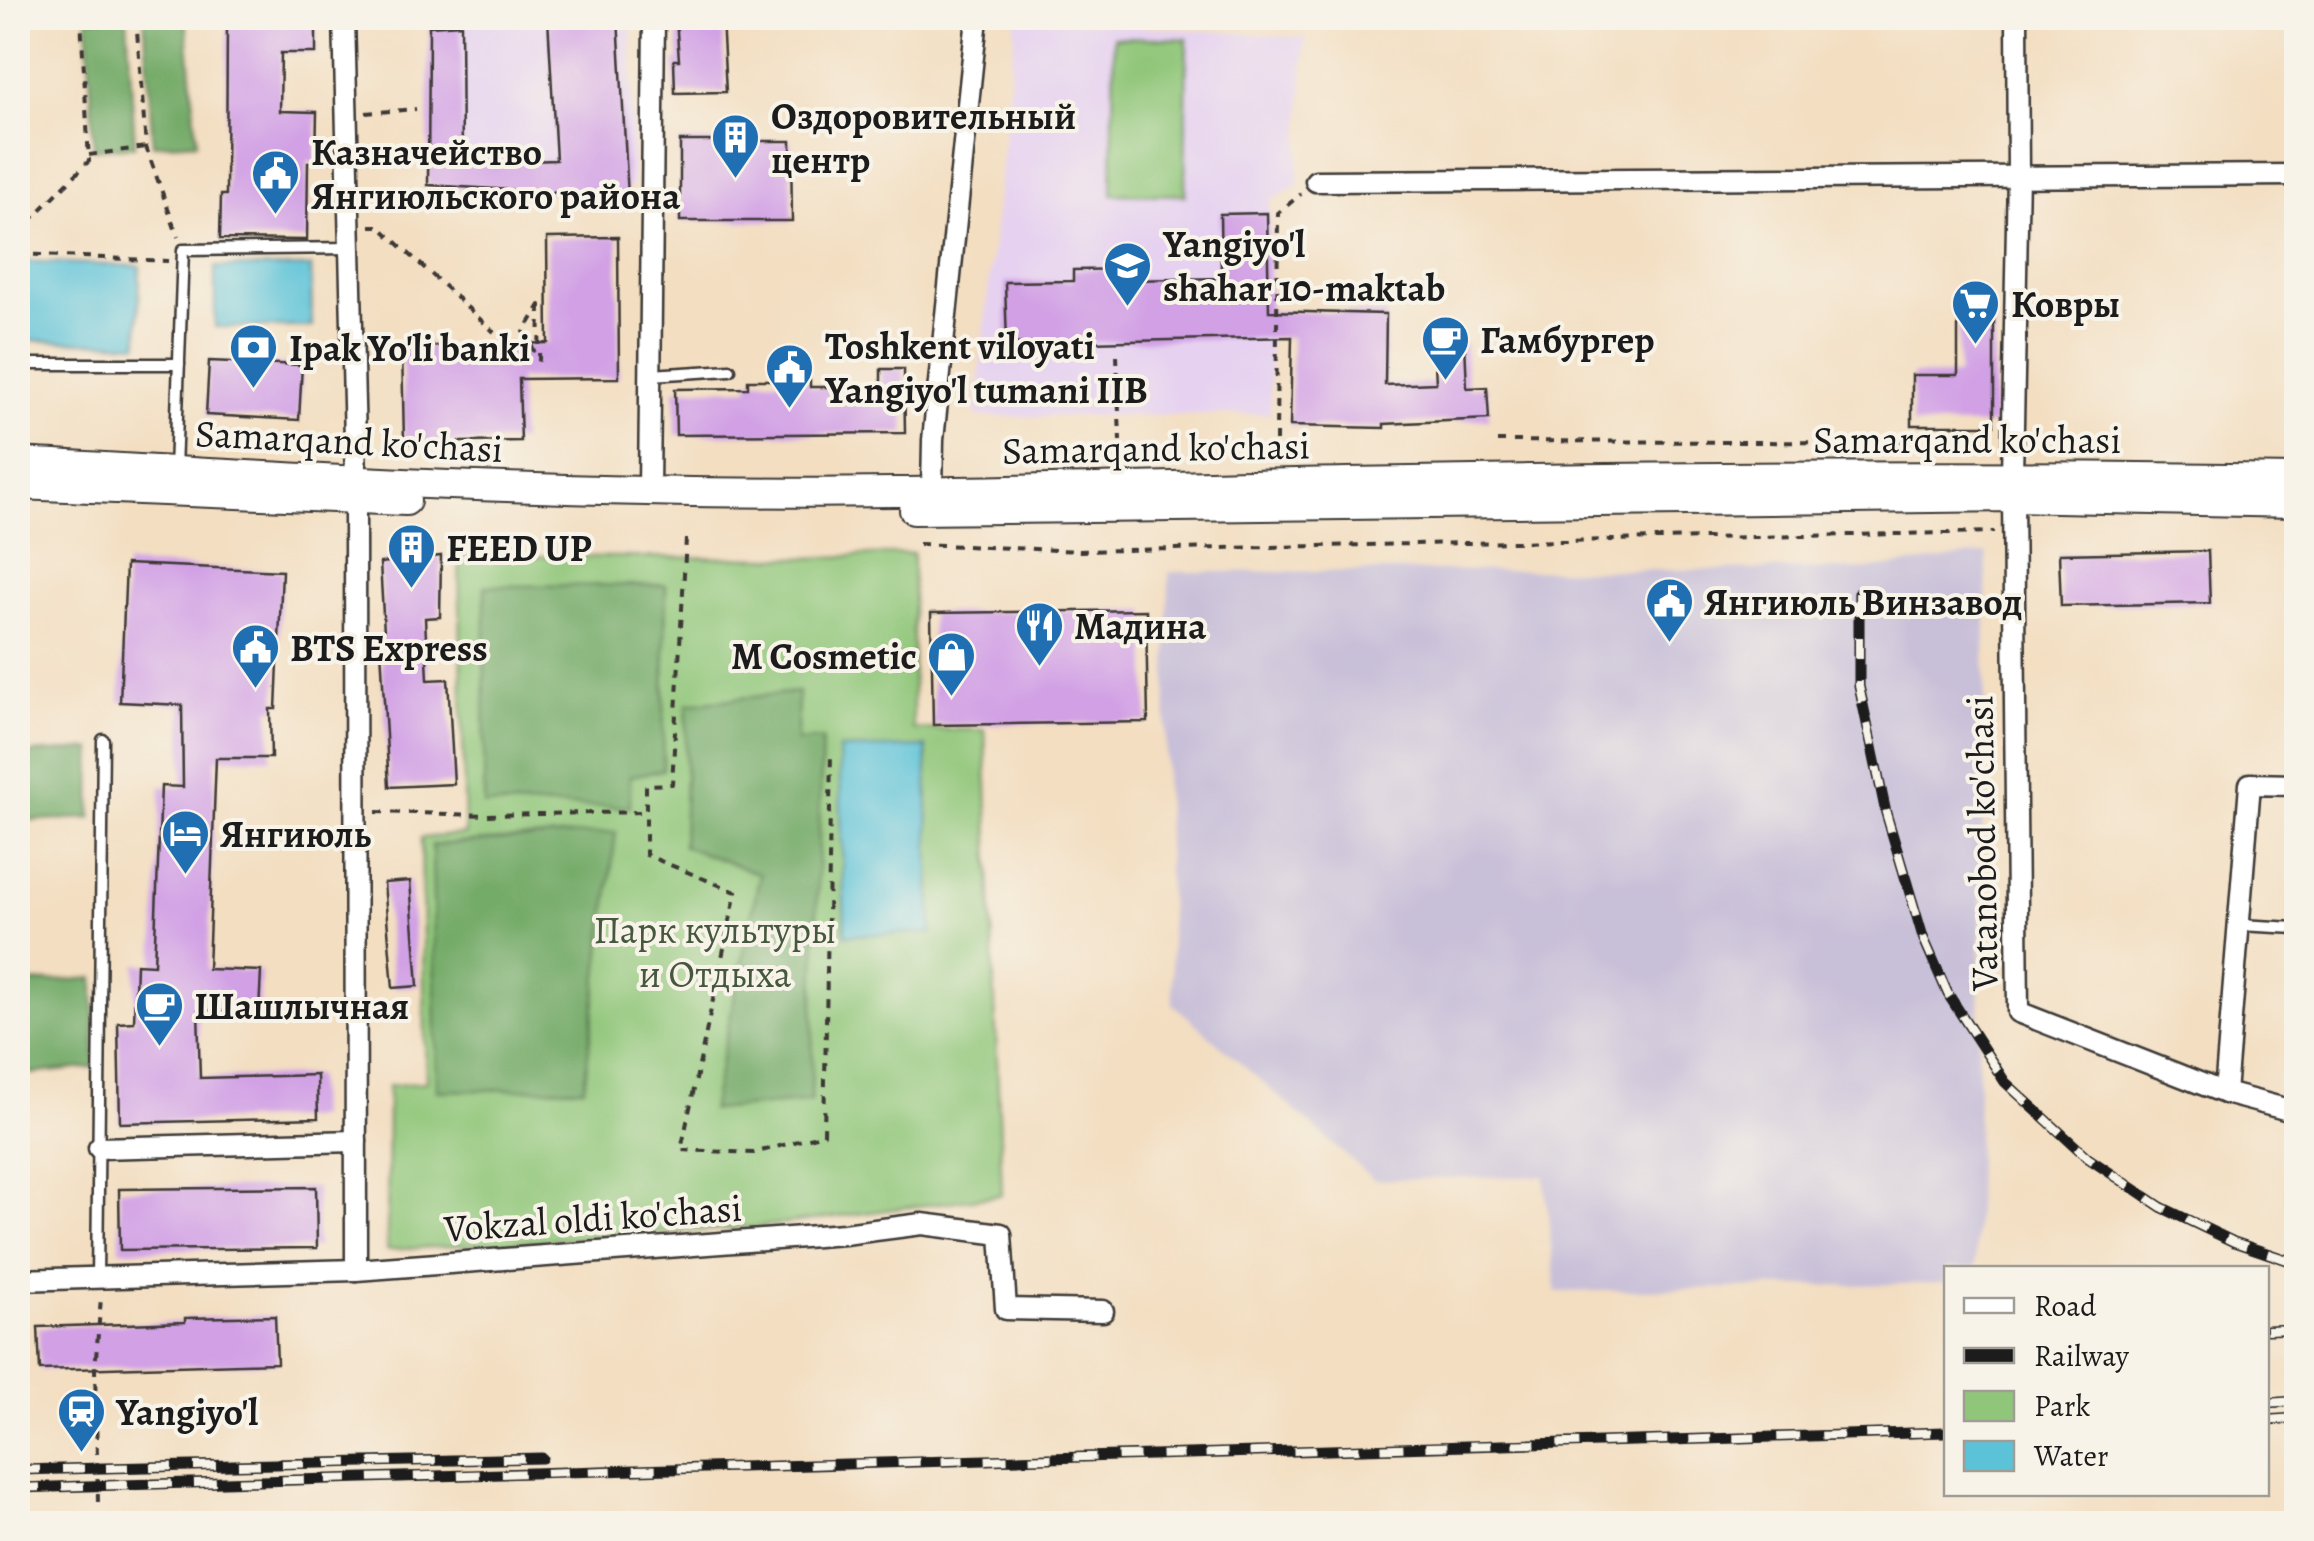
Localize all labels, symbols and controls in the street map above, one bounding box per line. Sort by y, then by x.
place label: Оздоровительный центр [771,90,1076,186]
building icon: Оздоровительный центр [710,112,762,180]
place label: Казначейство Янгиюльского района [311,126,681,222]
public building icon: Казначейство Янгиюльского района [250,148,302,216]
place label: Yangiyo'l shahar 10-maktab [1162,218,1445,314]
school or university icon: Yangiyo'l shahar 10-maktab [1102,240,1154,308]
supermarket icon: Ковры [1950,278,2002,346]
place label: Ковры [2011,278,2120,330]
cafe icon: Гамбургер [1419,314,1471,382]
place label: Гамбургер [1480,314,1655,366]
place label: Toshkent viloyati Yangiyo'l tumani IIB [824,320,1148,416]
bank icon: Ipak Yo'li banki [228,322,280,390]
place label: Ipak Yo'li banki [289,322,530,374]
public building icon: Toshkent viloyati Yangiyo'l tumani IIB [764,342,816,410]
street label: Samarqand ko'chasi [194,407,504,475]
street label: Samarqand ko'chasi [1813,414,2121,466]
street label: Samarqand ko'chasi [1001,419,1311,477]
building icon: FEED UP [385,522,437,590]
place label: FEED UP [446,522,591,574]
public building icon: Янгиюль Винзавод [1643,576,1695,644]
place label: Янгиюль Винзавод [1704,576,2022,628]
restaurant icon: Мадина [1013,600,1065,668]
place label: Мадина [1074,600,1207,652]
public building icon: BTS Express [229,622,281,690]
place label: BTS Express [290,622,488,674]
place label: M Cosmetic [731,630,917,682]
shop icon: M Cosmetic [926,630,978,698]
street label: Vatanobod ko'chasi [1953,695,2011,992]
hotel icon: Янгиюль [159,808,211,876]
place label: Янгиюль [220,808,372,860]
park label: Парк культуры и Отдыха [594,904,836,1000]
cafe icon: Шашлычная [133,980,185,1048]
place label: Шашлычная [194,980,409,1032]
street label: Vokzal oldi ko'chasi [441,1182,744,1254]
legend [1944,1266,2269,1496]
text: Road [2034,1286,2097,1326]
text: Railway [2034,1336,2130,1376]
station icon: Yangiyo'l [55,1386,107,1454]
place label: Yangiyo'l [115,1386,258,1438]
text: Park [2034,1386,2090,1426]
text: Water [2033,1436,2108,1476]

